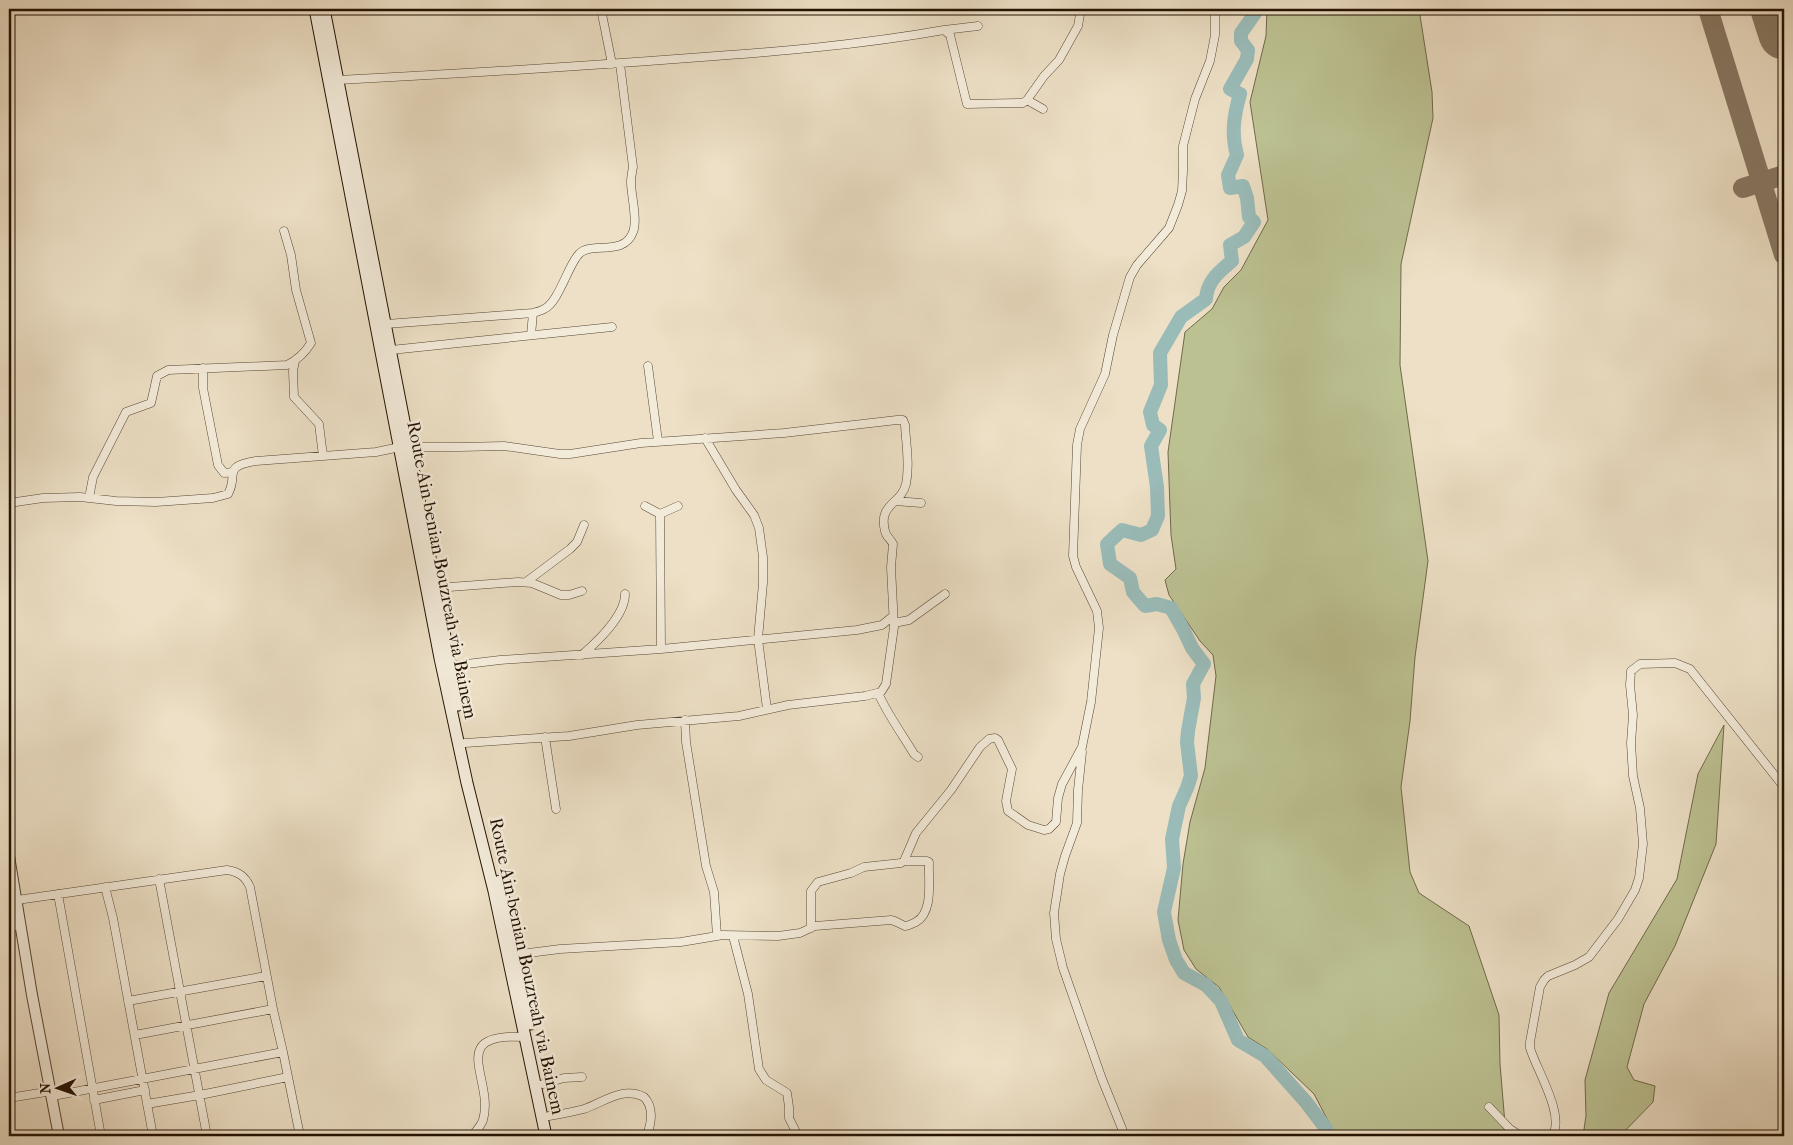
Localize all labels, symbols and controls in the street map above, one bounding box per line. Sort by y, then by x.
street label: Route Ain benian Bouzreah via Bainem [402,419,481,721]
street label: Route Ain benian Bouzreah via Bainem [485,816,568,1116]
north arrow [32,1062,82,1112]
text: N [37,1082,54,1094]

